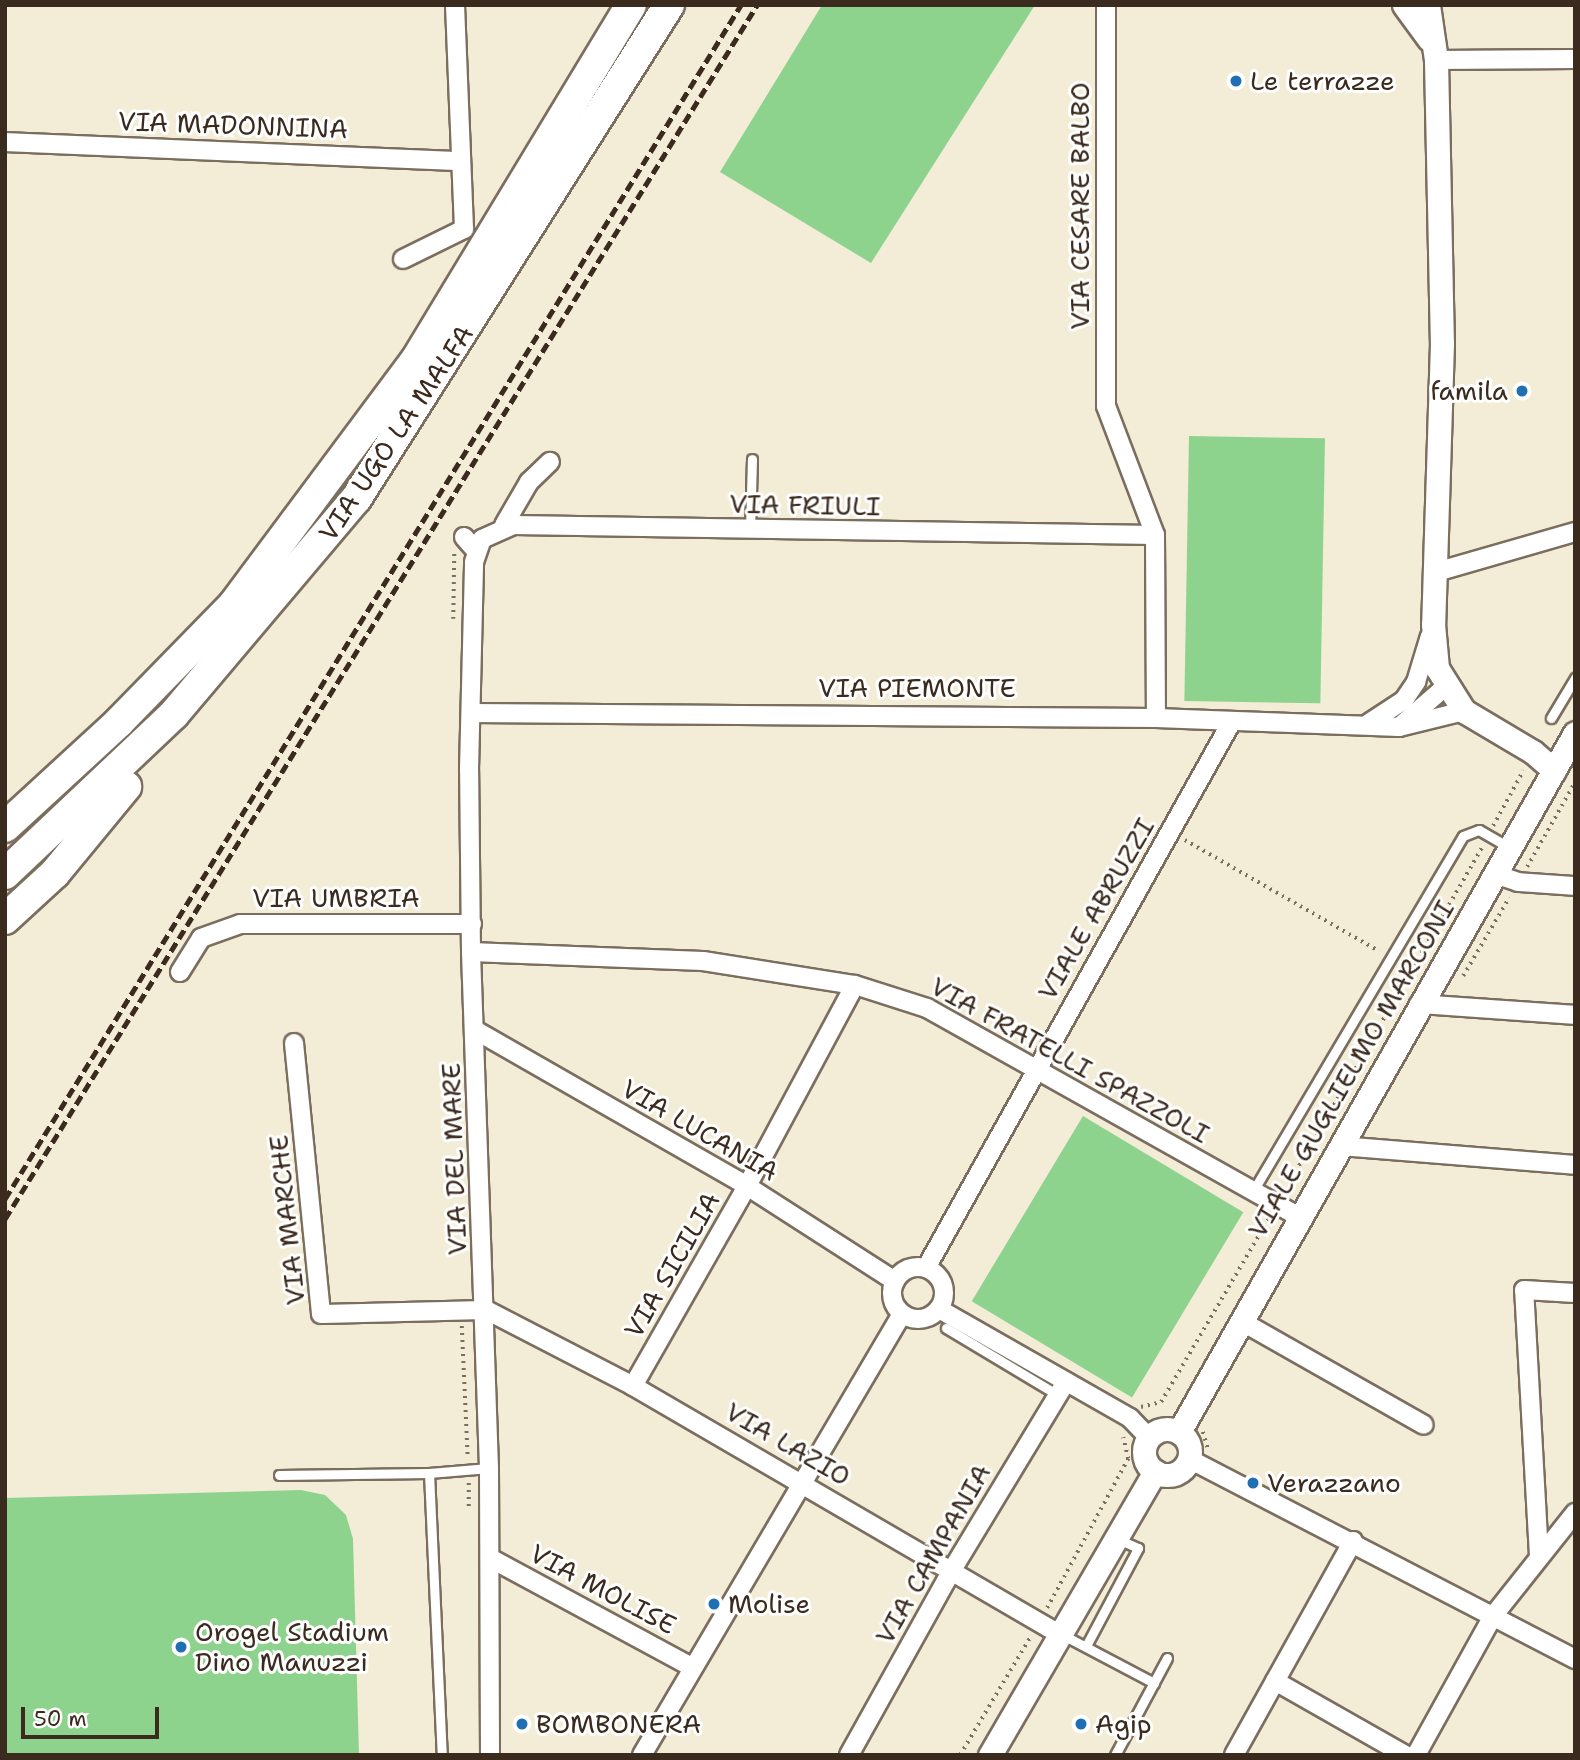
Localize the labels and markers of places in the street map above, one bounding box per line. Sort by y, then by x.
place label: Le terrazze [1250,65,1395,97]
marker: Le terrazze [1228,73,1244,89]
place label: famila [1431,375,1508,407]
marker: famila [1514,383,1530,399]
place label: Verazzano [1267,1467,1401,1499]
marker: Verazzano [1245,1475,1261,1491]
place label: Molise [728,1588,810,1620]
marker: Molise [706,1596,722,1612]
place label: Orogel Stadium Dino Manuzzi [195,1616,389,1678]
marker: Orogel Stadium Dino Manuzzi [173,1639,189,1655]
place label: BOMBONERA [536,1708,701,1740]
place label: Agip [1095,1708,1152,1740]
marker: BOMBONERA [514,1716,530,1732]
marker: Agip [1073,1716,1089,1732]

